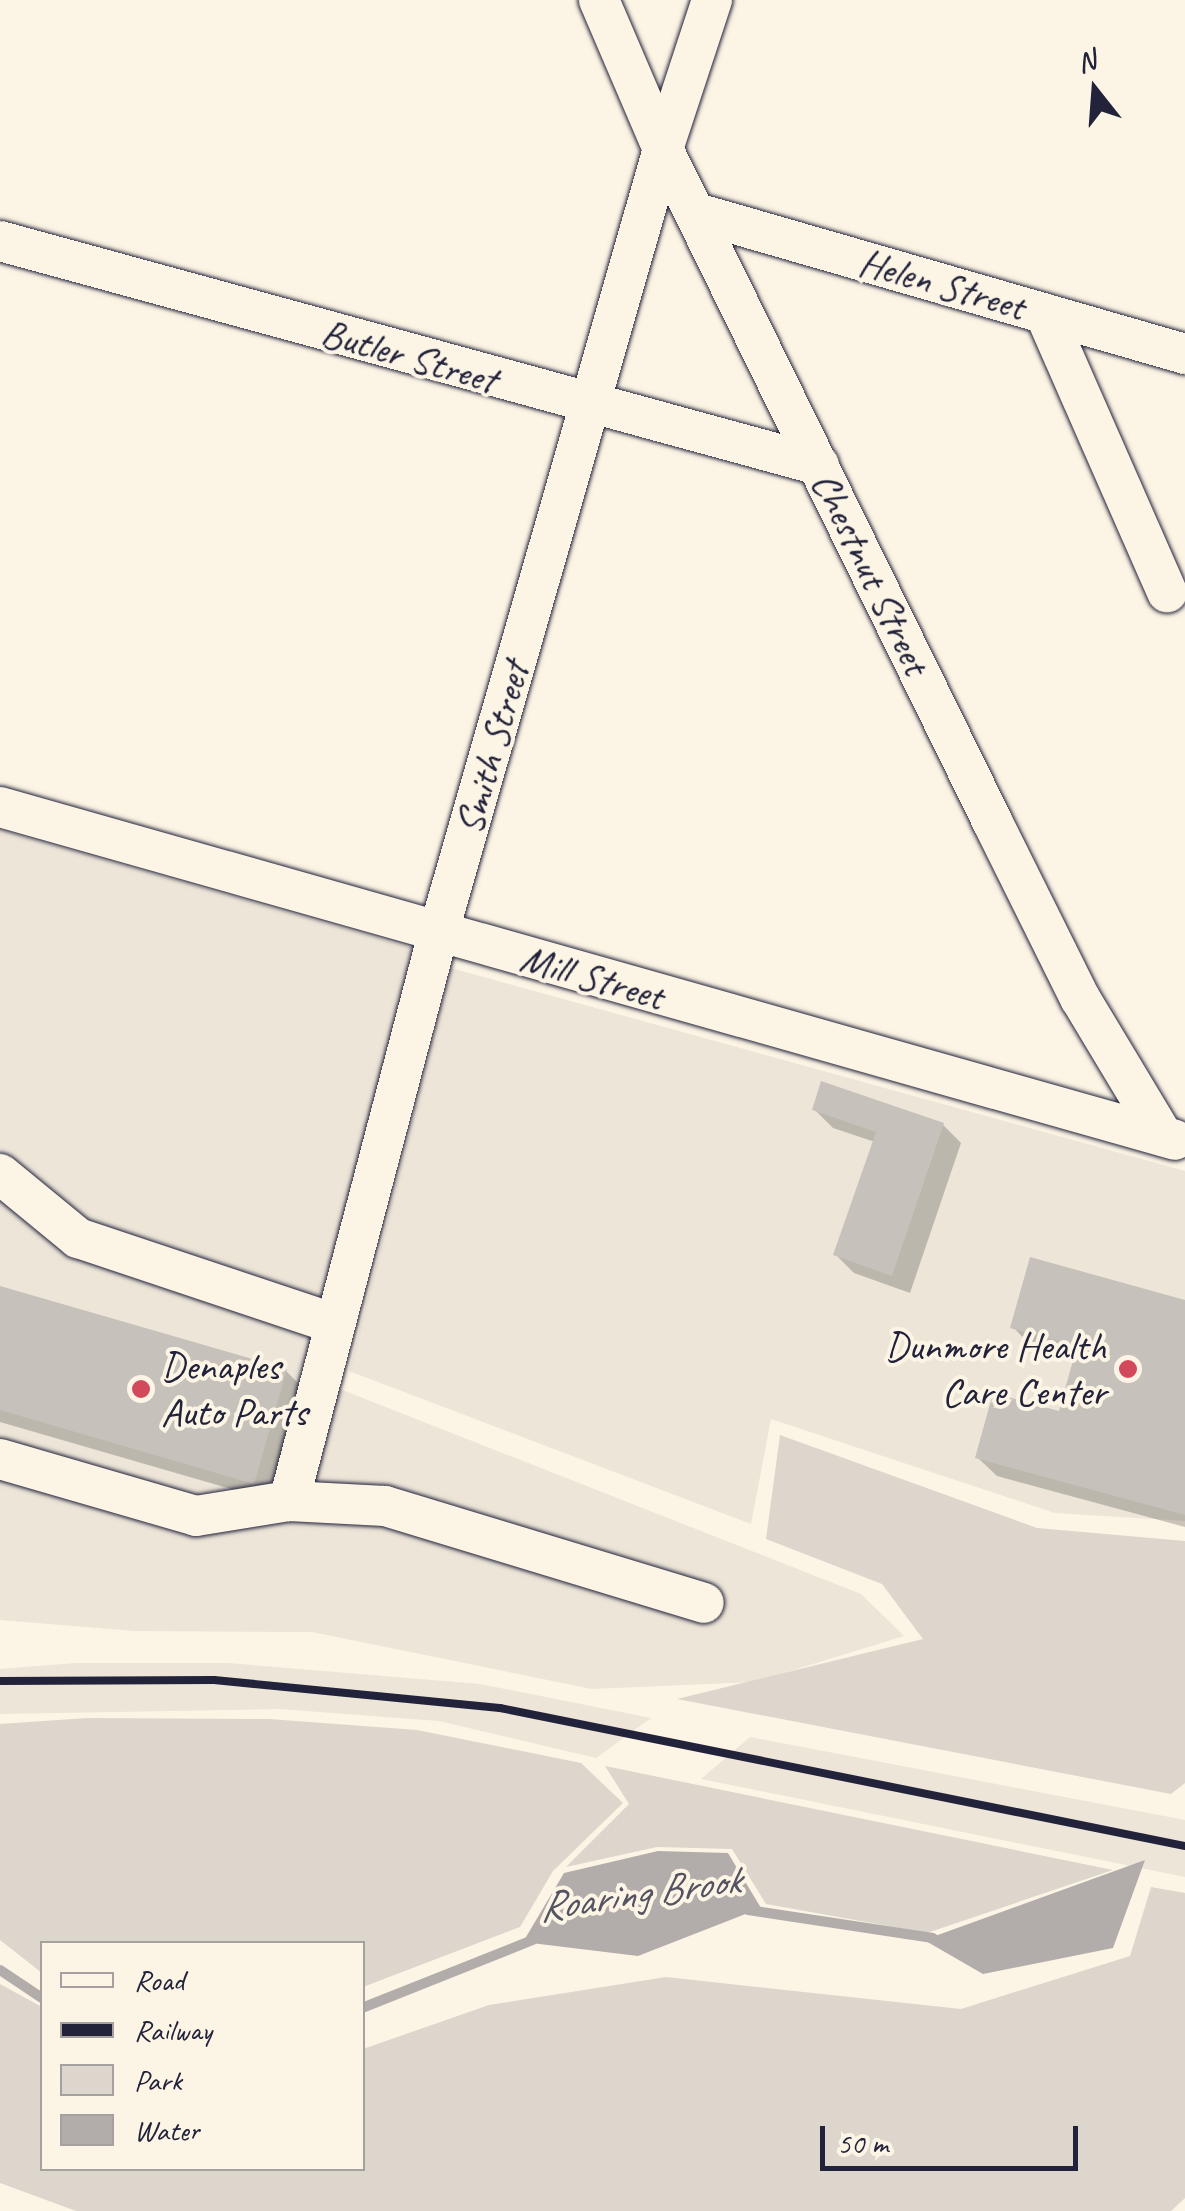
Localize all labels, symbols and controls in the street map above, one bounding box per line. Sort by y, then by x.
north arrow [1045,40,1145,140]
text: N [1073,42,1099,80]
street label: Helen Street [853,237,1031,331]
street label: Butler Street [316,308,502,404]
street label: Chestnut Street [801,464,941,682]
street label: Smith Street [444,656,540,840]
street label: Mill Street [515,934,669,1020]
place label: Dunmore Health Care Center [885,1322,1106,1416]
place label: Denaples Auto Parts [161,1342,308,1436]
marker: Dunmore Health Care Center [1115,1356,1141,1382]
marker: Denaples Auto Parts [130,1378,152,1400]
water label: Roaring Brook [535,1855,743,1933]
legend [40,1941,365,2171]
text: Road [134,1961,184,1999]
text: Railway [134,2011,212,2049]
text: Park [134,2061,182,2099]
scale bar [825,2106,1082,2168]
text: Water [134,2111,199,2149]
text: 50 m [837,2124,888,2162]

